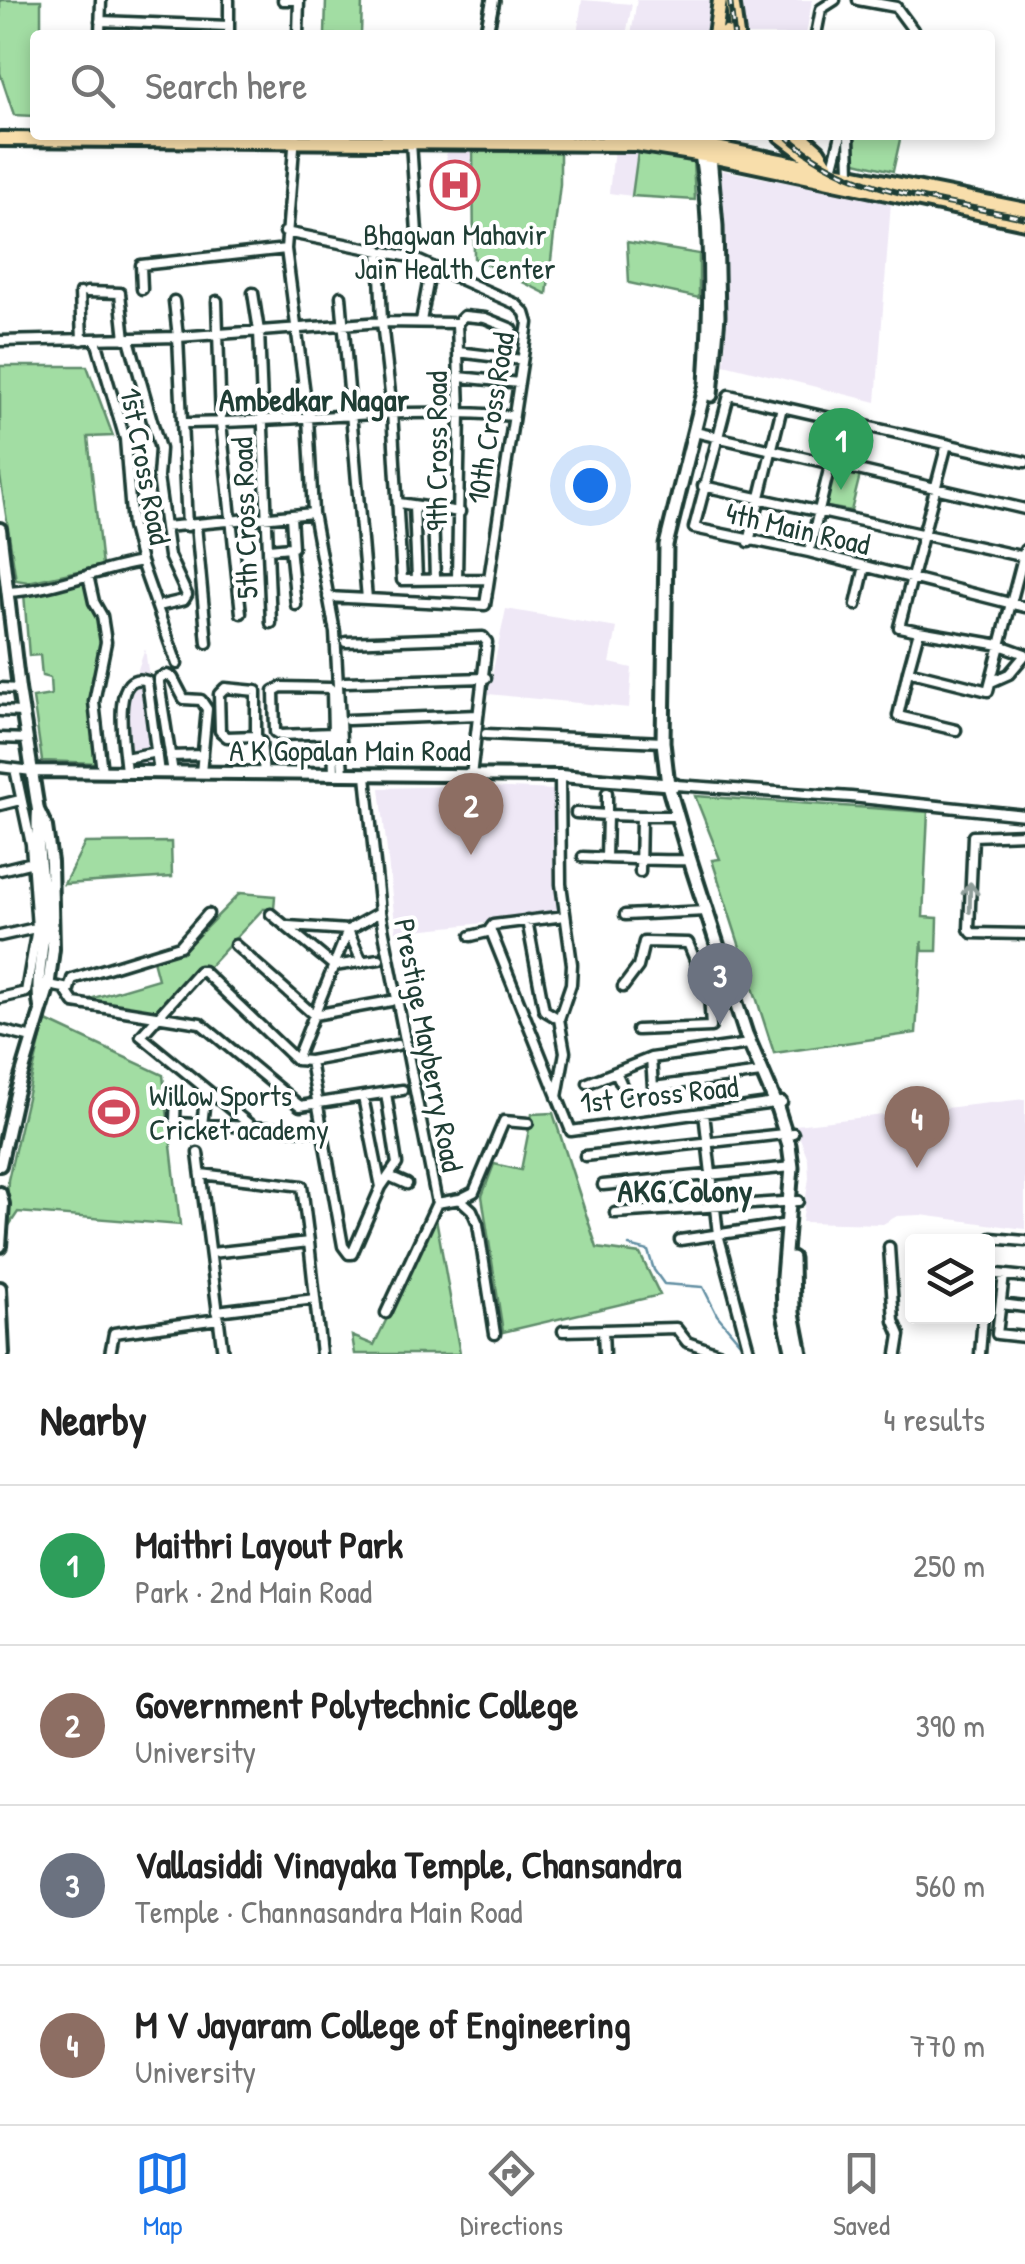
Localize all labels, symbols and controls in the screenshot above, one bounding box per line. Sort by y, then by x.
search box [30,30,995,140]
icon: search [65,58,120,113]
text: Search here [145,59,307,111]
hospital icon: Bhagwan Mahavir Jain Health Center [429,159,481,211]
place label: Bhagwan Mahavir Jain Health Center [354,214,556,288]
street label: 10th Cross Road [457,329,523,507]
street label: 9th Cross Road [416,371,456,531]
district label: Ambedkar Nagar [219,378,410,422]
street label: 1st Cross Road [111,384,181,548]
pin: 1 [808,408,874,490]
street label: 5th Cross Road [221,436,267,600]
your location [565,460,616,511]
street label: 4th Main Road [722,492,874,564]
street label: A K Gopalan Main Road [229,730,471,770]
pin: 2 [438,772,504,855]
one-way arrow [960,882,979,914]
street label: Prestige Mayberry Road [385,915,473,1175]
pin: 3 [688,942,752,1025]
street label: 1st Cross Road [578,1066,740,1122]
place label: Willow Sports Cricket academy [149,1075,329,1149]
sports icon: Willow Sports Cricket academy [88,1086,140,1138]
pin: 4 [884,1086,950,1168]
district label: AKG Colony [618,1169,753,1213]
map controls [905,1234,995,1324]
button: layers [905,1234,995,1324]
text: Nearby [40,1391,147,1448]
text: 4 results [884,1398,985,1441]
text: Maithri Layout Park [135,1518,403,1570]
text: 1 [67,1544,78,1587]
text: 250 m [913,1544,985,1587]
text: Park · 2nd Main Road [135,1570,372,1613]
text: Government Polytechnic College [135,1678,578,1730]
text: 2 [65,1704,80,1747]
text: 390 m [915,1704,985,1747]
text: University [135,1730,256,1773]
text: Vallasiddi Vinayaka Temple, Chansandra [135,1838,681,1890]
text: 3 [65,1864,80,1907]
text: 560 m [915,1864,985,1907]
text: Temple · Channasandra Main Road [135,1890,523,1933]
text: M V Jayaram College of Engineering [135,1998,631,2050]
text: 4 [66,2024,79,2067]
text: 770 m [910,2024,985,2067]
text: University [135,2050,256,2093]
tab: Map [135,2146,190,2244]
tab: Directions [460,2146,563,2244]
tab: Saved [833,2146,890,2244]

